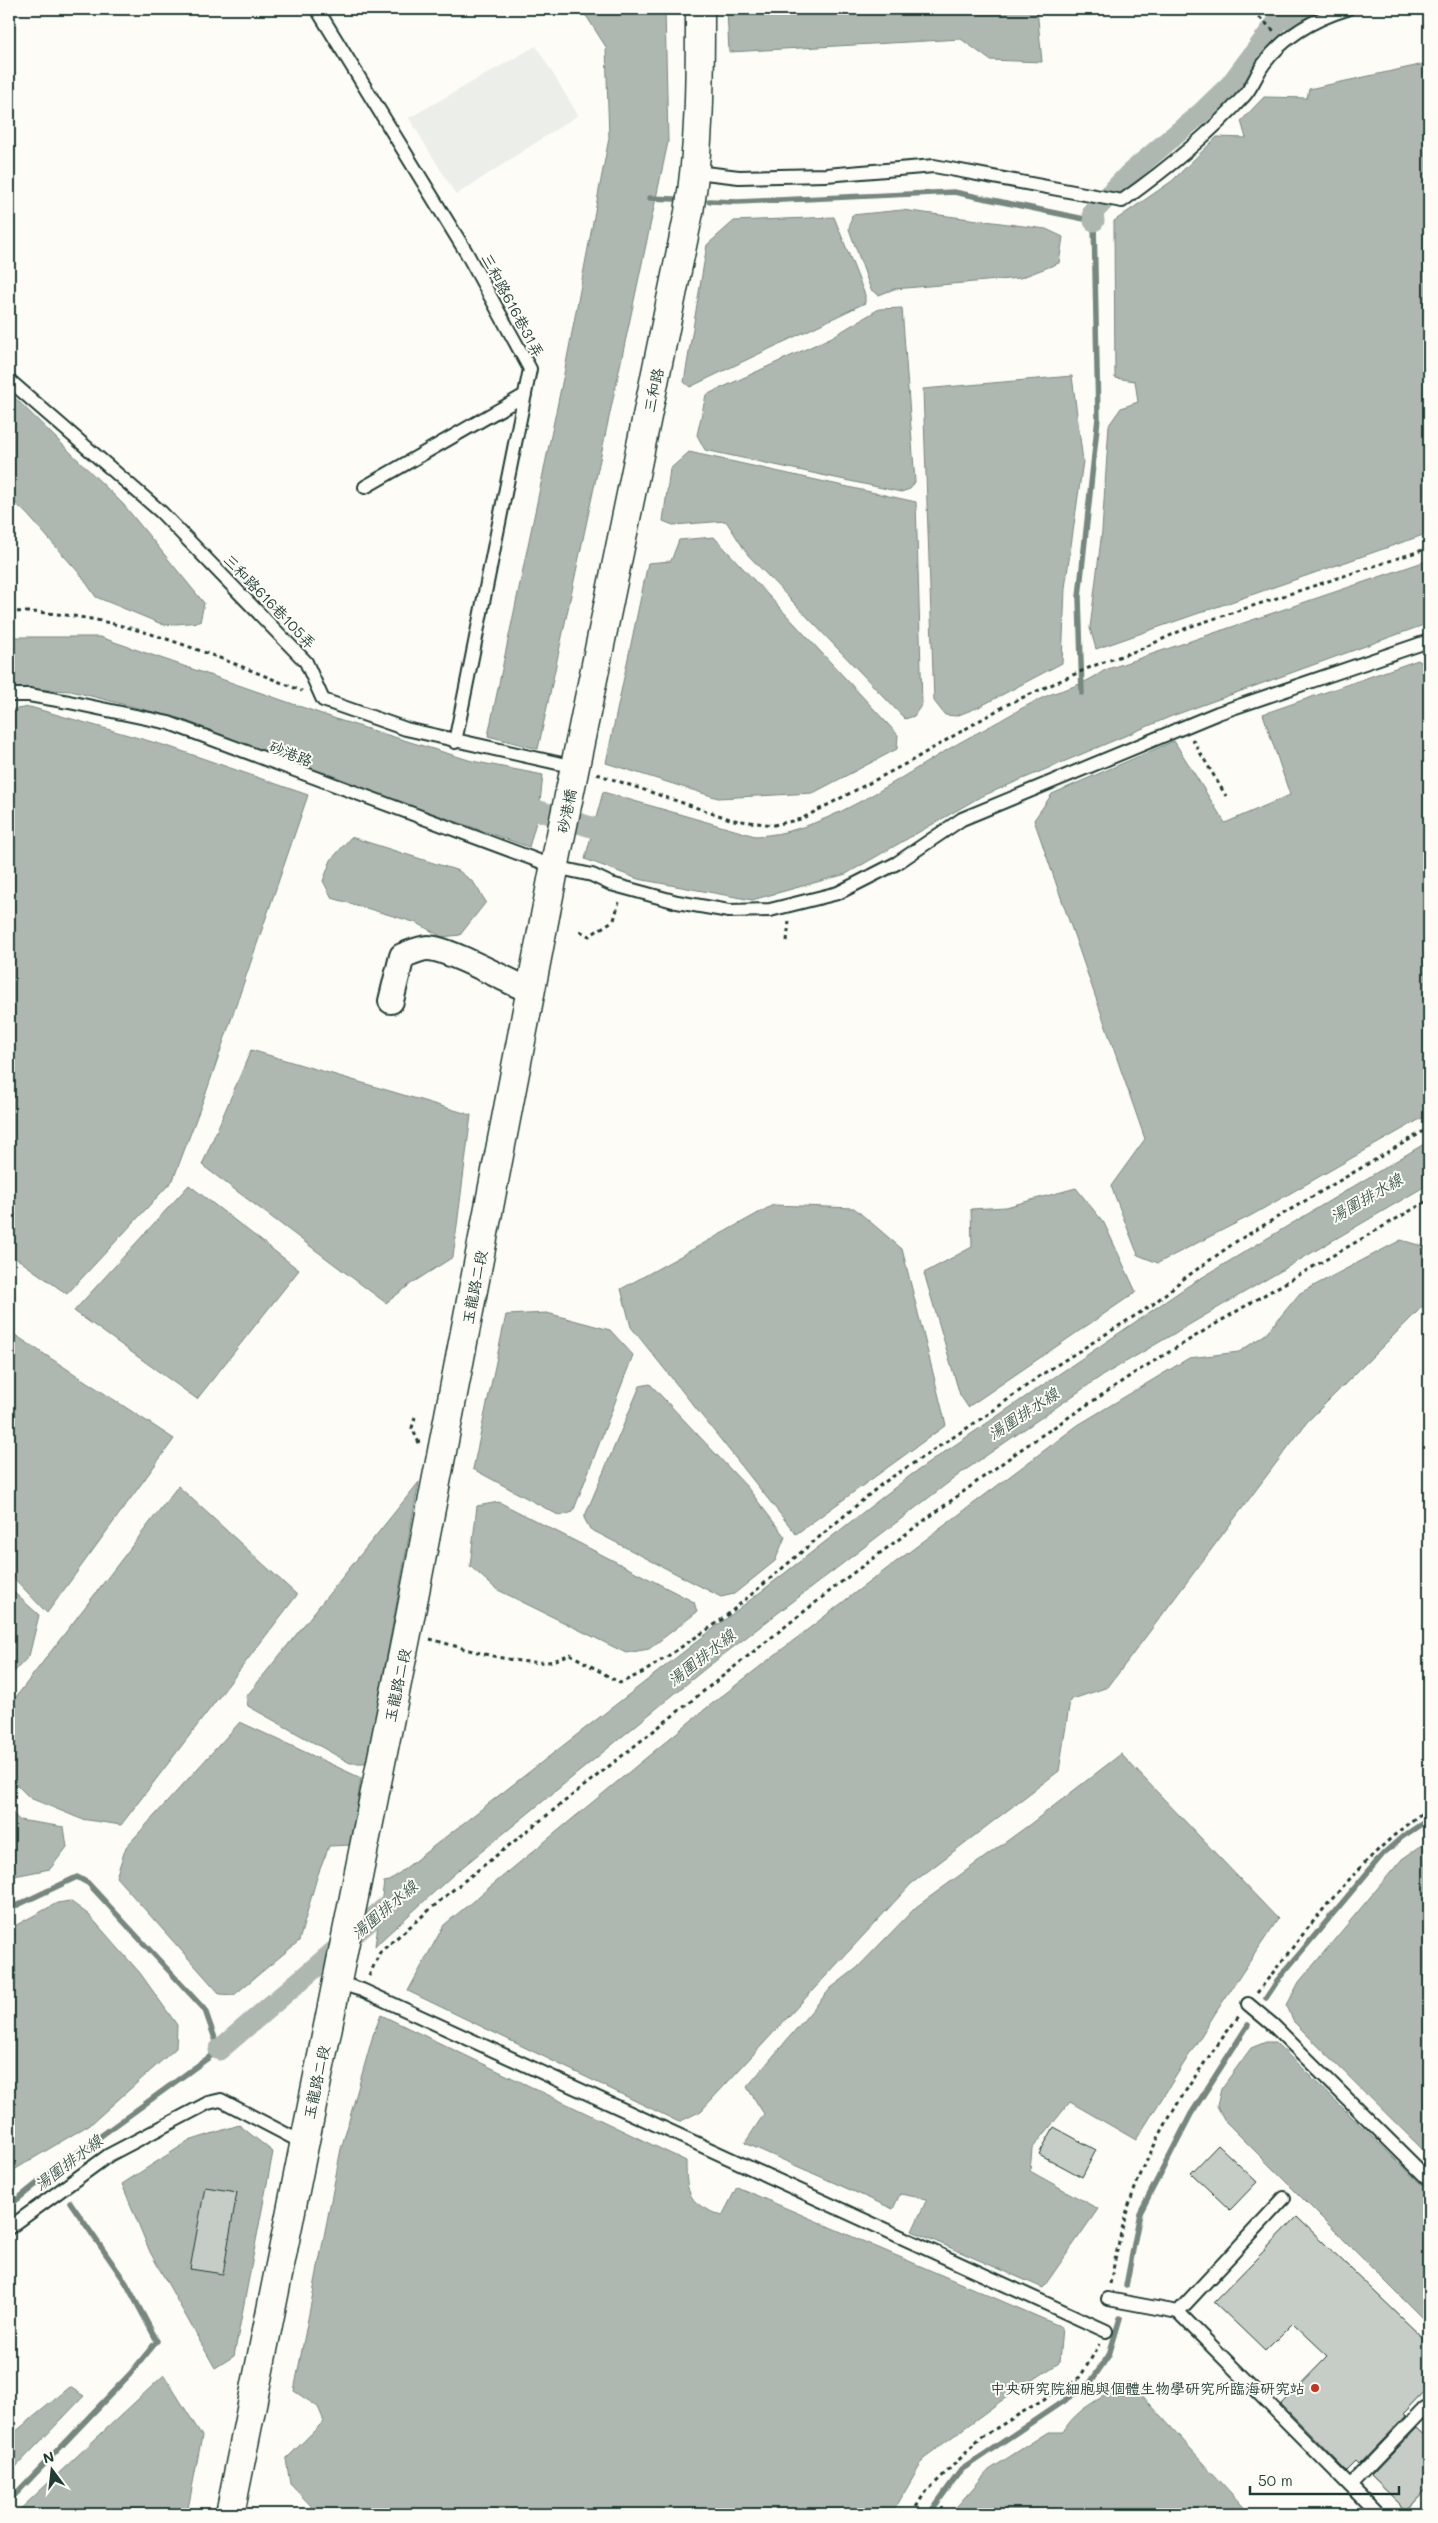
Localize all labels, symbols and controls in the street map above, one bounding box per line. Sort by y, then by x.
street label: 三和路616巷31弄 [477,249,549,361]
street label: 三和路 [639,366,667,414]
street label: 三和路616巷105弄 [220,549,320,653]
street label: 砂港路 [266,736,316,770]
street label: 砂港橋 [552,787,580,835]
water label: 湯圍排水線 [1326,1167,1407,1226]
street label: 玉龍路二段 [457,1248,491,1326]
water label: 湯圍排水線 [984,1382,1063,1444]
water label: 湯圍排水線 [663,1623,740,1690]
street label: 玉龍路二段 [379,1646,415,1724]
water label: 湯圍排水線 [347,1875,422,1943]
street label: 玉龍路二段 [298,2043,334,2121]
water label: 湯圍排水線 [30,2129,107,2194]
place label: 中央研究院細胞與個體生物學研究所臨海研究站 [990,2378,1305,2398]
marker: 中央研究院細胞與個體生物學研究所臨海研究站 [1309,2382,1321,2394]
north arrow [28,2446,78,2496]
text: N [41,2446,56,2468]
scale bar [1250,2463,1399,2495]
text: 50 m [1258,2470,1293,2490]

